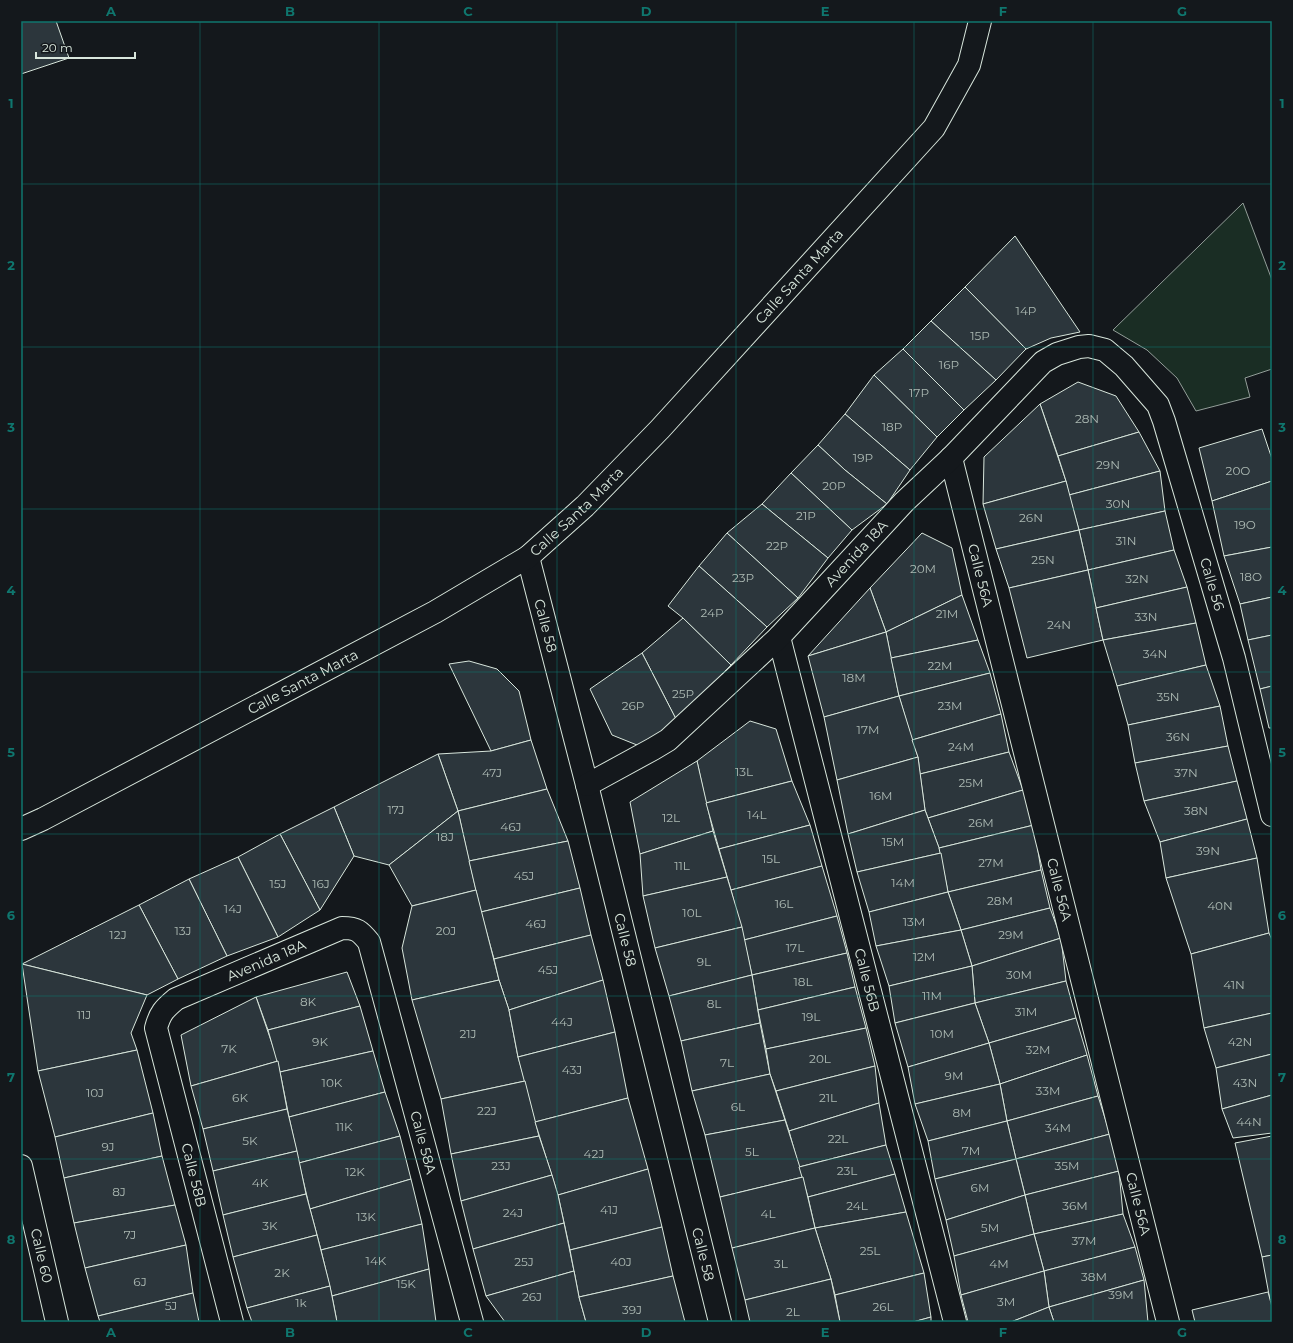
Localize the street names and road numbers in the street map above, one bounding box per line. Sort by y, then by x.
street label: Calle Santa Marta [751,225,847,328]
street label: Calle Santa Marta [526,463,627,560]
street label: Avenida 18A [821,516,892,590]
street label: Calle 56A [964,542,997,610]
street label: Calle 56 [1196,556,1229,613]
street label: Calle 58 [530,597,561,655]
street label: Calle Santa Marta [244,645,361,718]
street label: Calle 56A [1043,856,1076,924]
street label: Calle 58 [610,911,641,969]
street label: Avenida 18A [224,935,309,985]
street label: Calle 56B [850,946,884,1013]
street label: Calle 58A [406,1109,441,1177]
street label: Calle 58B [177,1141,211,1209]
street label: Calle 56A [1122,1170,1155,1238]
street label: Calle 58 [688,1226,719,1283]
street label: Calle 60 [27,1227,57,1285]

